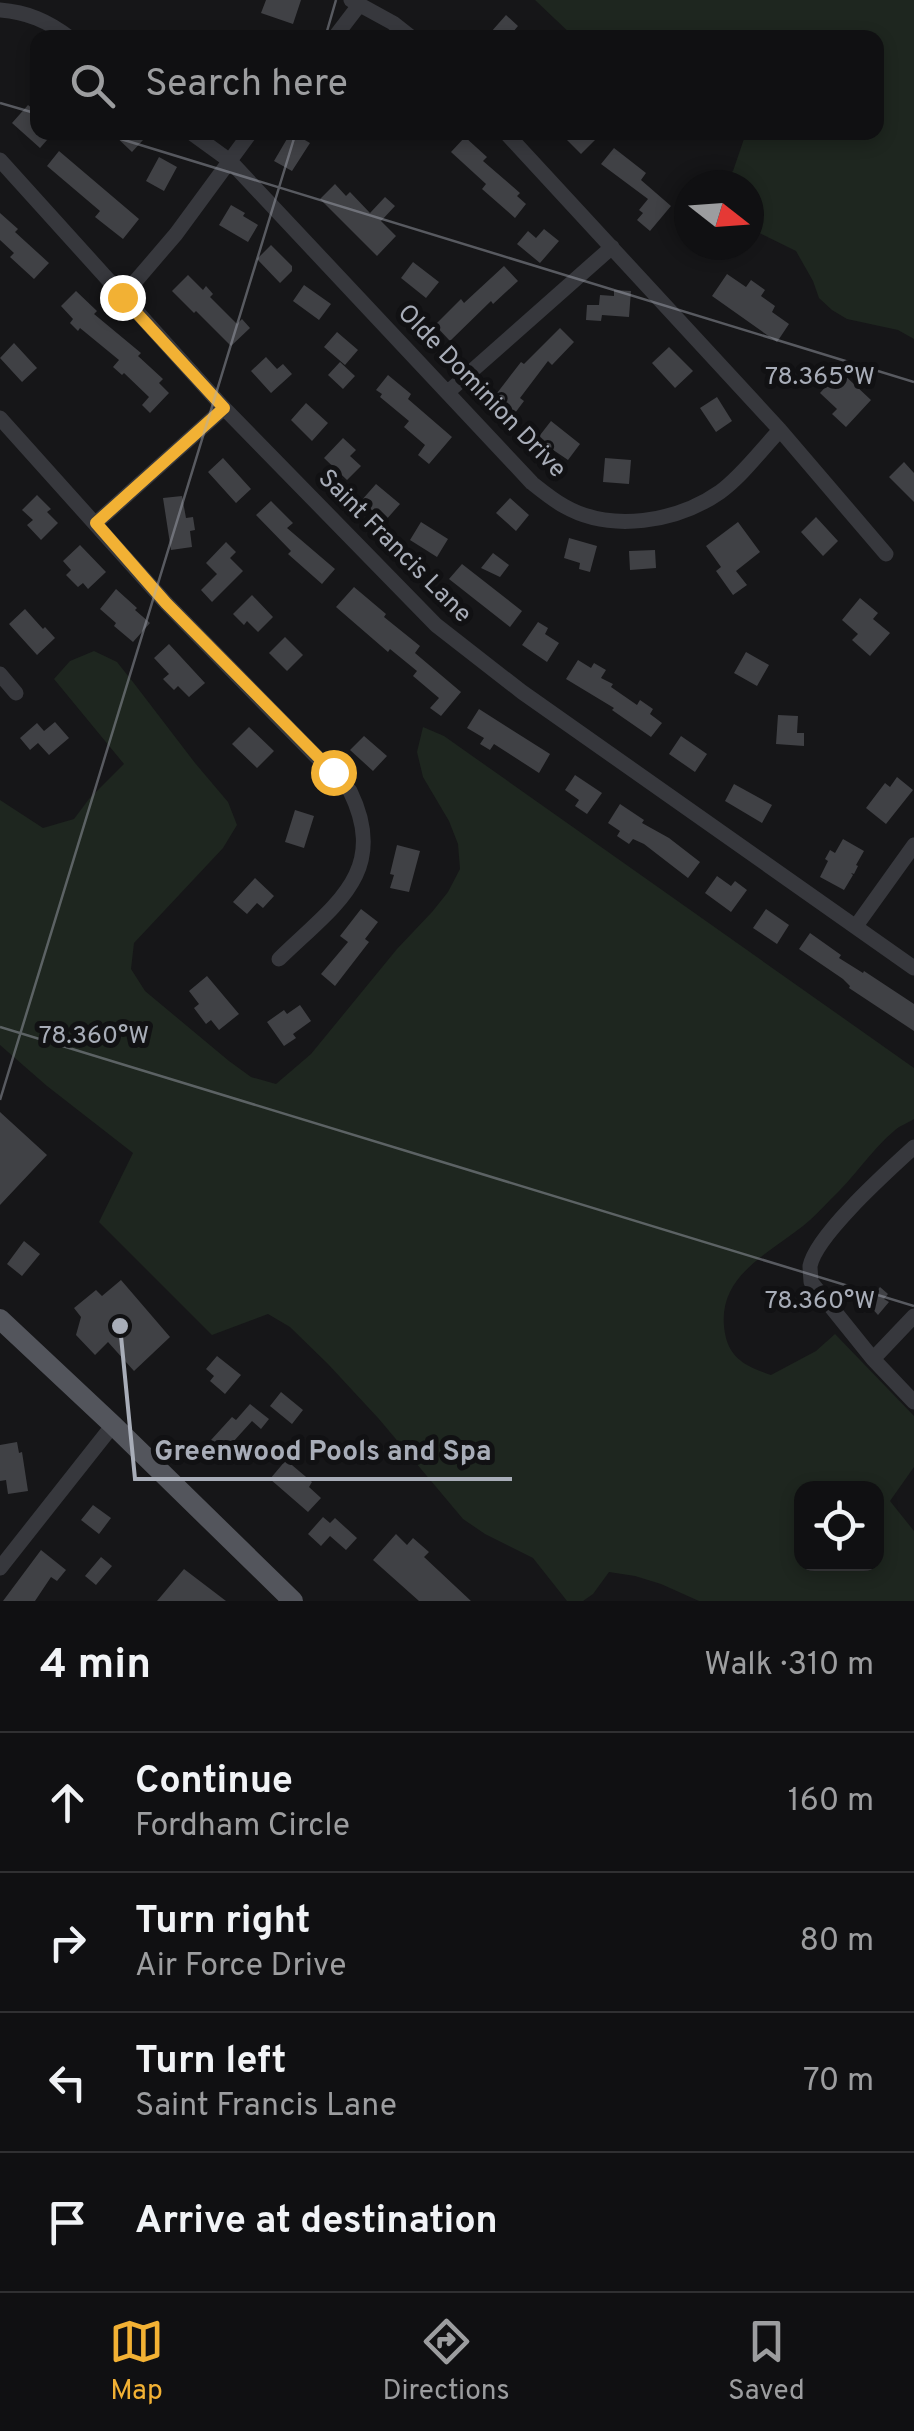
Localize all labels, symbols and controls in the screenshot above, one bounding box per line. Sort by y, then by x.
search box [30,30,884,140]
icon: search [65,58,120,113]
text: Search here [145,61,348,110]
north arrow [674,170,764,260]
route end [100,275,146,321]
street label: Olde Dominion Drive [390,298,572,486]
text: 78.365°W [765,362,875,394]
street label: Saint Francis Lane [310,463,478,631]
route start [311,750,357,796]
text: 78.360°W [39,1021,149,1053]
text: 78.360°W [765,1286,875,1318]
callout: Greenwood Pools and Spa [135,1421,512,1479]
text: Greenwood Pools and Spa [154,1435,492,1471]
map controls [794,1481,884,1571]
button: locate [794,1481,884,1571]
text: 4 min [40,1640,151,1693]
text: Walk · 310 m [704,1646,874,1686]
text: Continue [135,1758,293,1807]
icon: ahead [40,1775,95,1830]
text: 160 m [788,1782,874,1822]
text: Fordham Circle [135,1807,350,1847]
text: Turn right [135,1898,310,1947]
icon: right [40,1915,95,1970]
text: 80 m [800,1922,874,1962]
text: Air Force Drive [135,1947,346,1987]
text: Turn left [135,2038,287,2087]
icon: left [40,2055,95,2110]
text: 70 m [803,2062,874,2102]
text: Saint Francis Lane [135,2087,397,2127]
icon: arrive [40,2195,95,2250]
text: Arrive at destination [135,2198,498,2247]
tab: Map [109,2314,164,2410]
tab: Directions [382,2314,510,2410]
tab: Saved [728,2314,805,2410]

